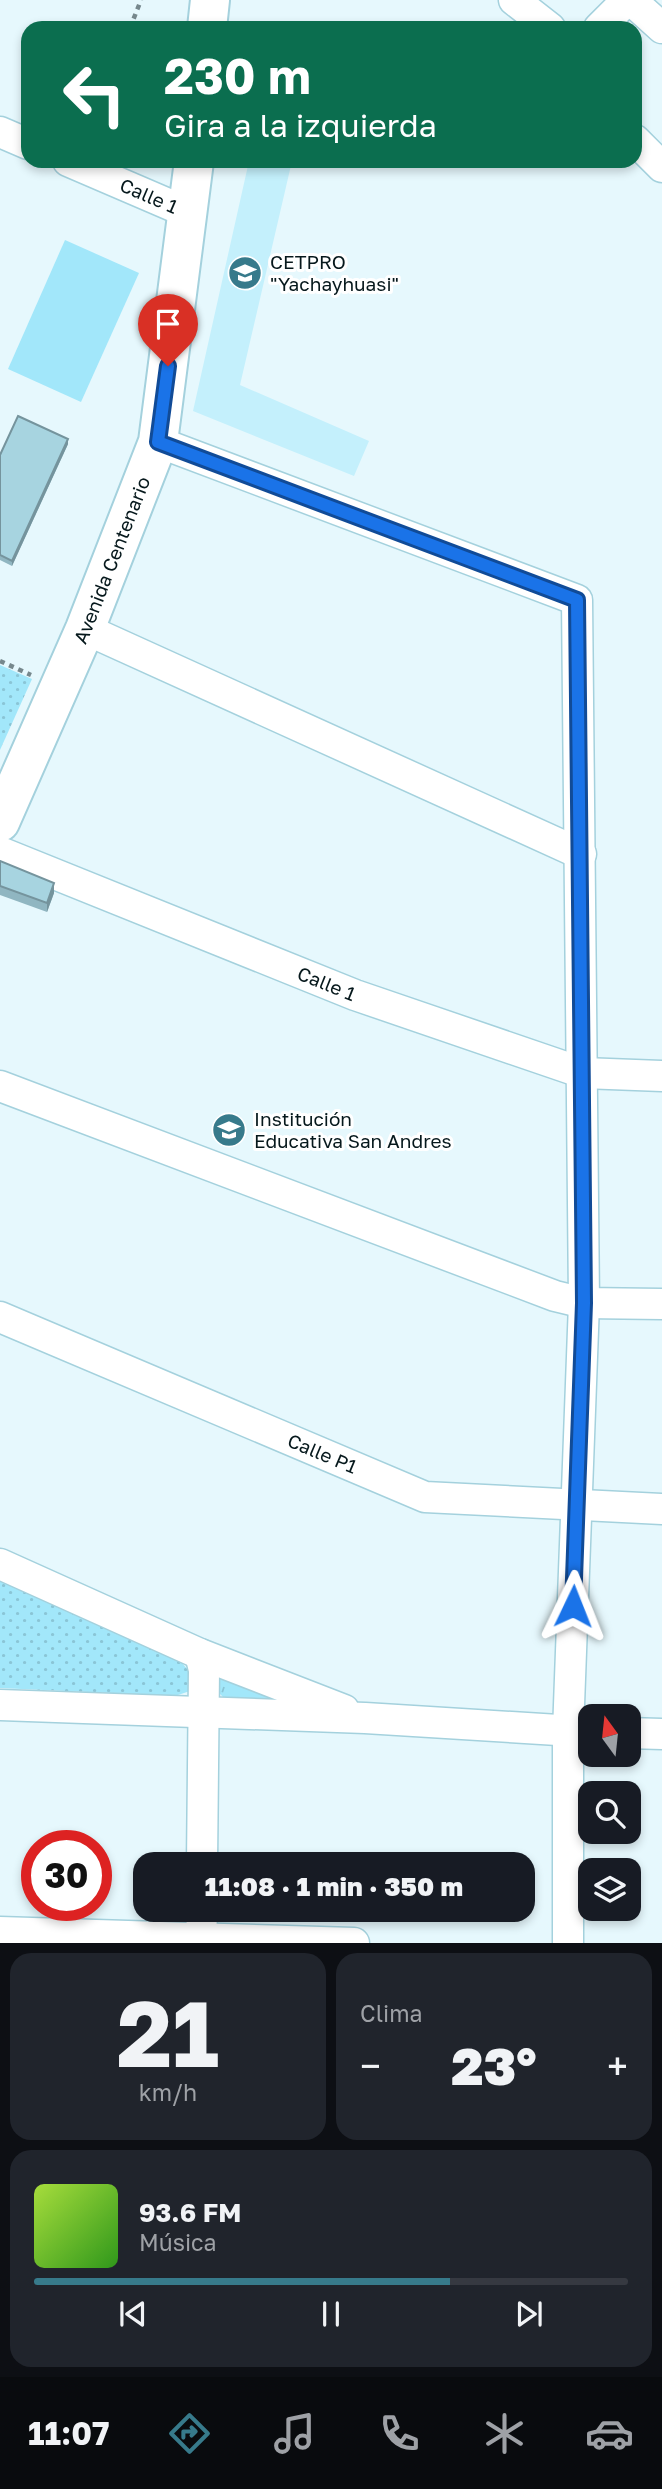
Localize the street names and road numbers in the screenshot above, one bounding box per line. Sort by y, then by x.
street label: Calle 1 [117,173,181,218]
street label: Avenida Centenario [68,473,154,647]
street label: Calle 1 [294,961,359,1005]
street label: Calle P1 [284,1428,361,1478]

